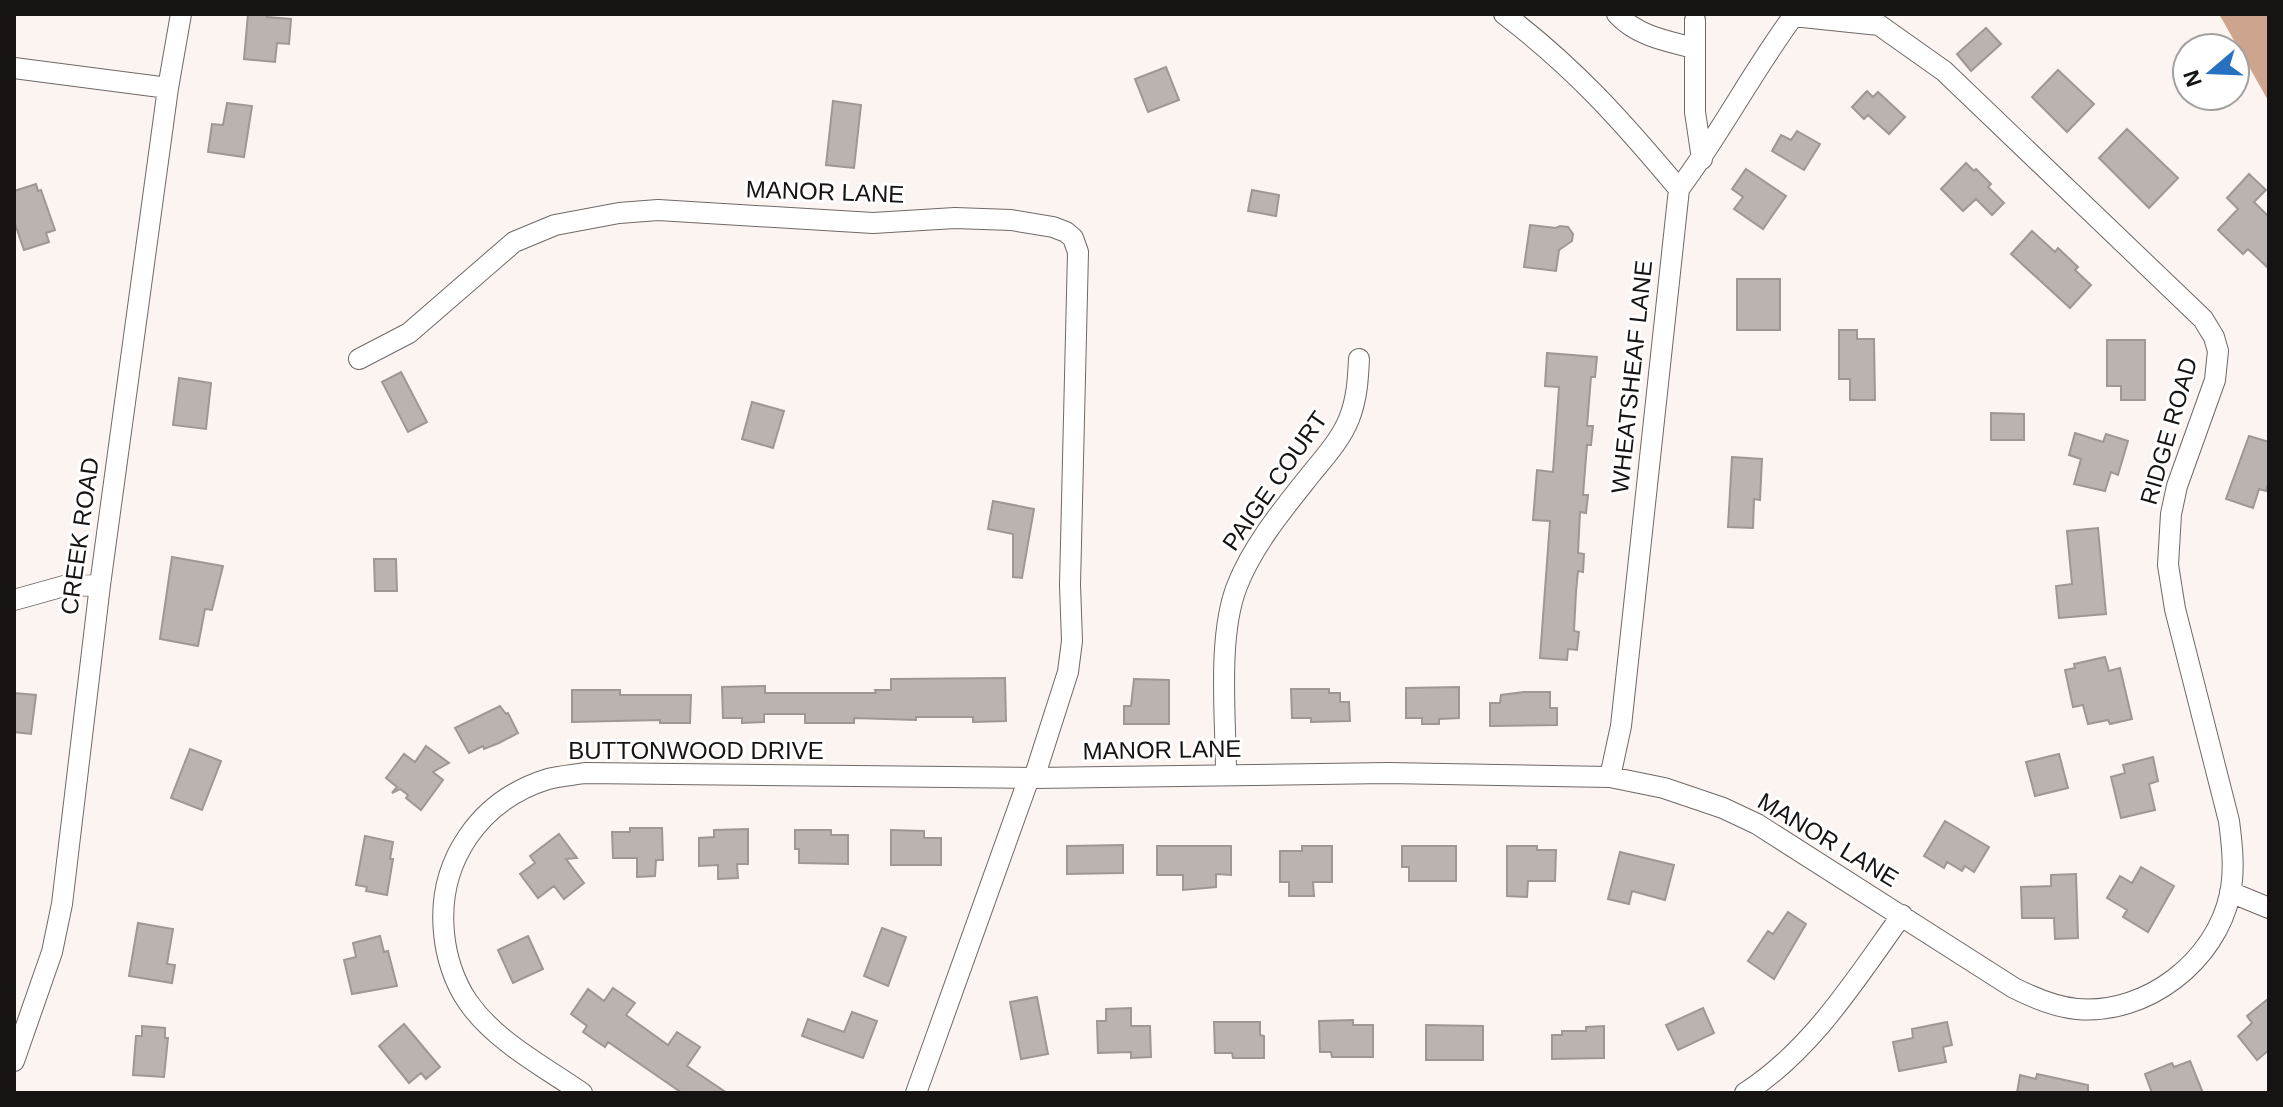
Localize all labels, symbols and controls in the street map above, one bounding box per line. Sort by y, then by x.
north arrow [2171,32,2251,112]
text: N [2178,67,2207,90]
street label: MANOR LANE [745,175,905,208]
street label: WHEATSHEAF LANE [1606,259,1657,495]
street label: RIDGE ROAD [2135,354,2202,508]
street label: PAIGE COURT [1217,406,1333,555]
street label: CREEK ROAD [55,455,104,616]
street label: MANOR LANE [1082,735,1242,764]
street label: BUTTONWOOD DRIVE [568,737,824,764]
street label: MANOR LANE [1753,787,1903,892]

